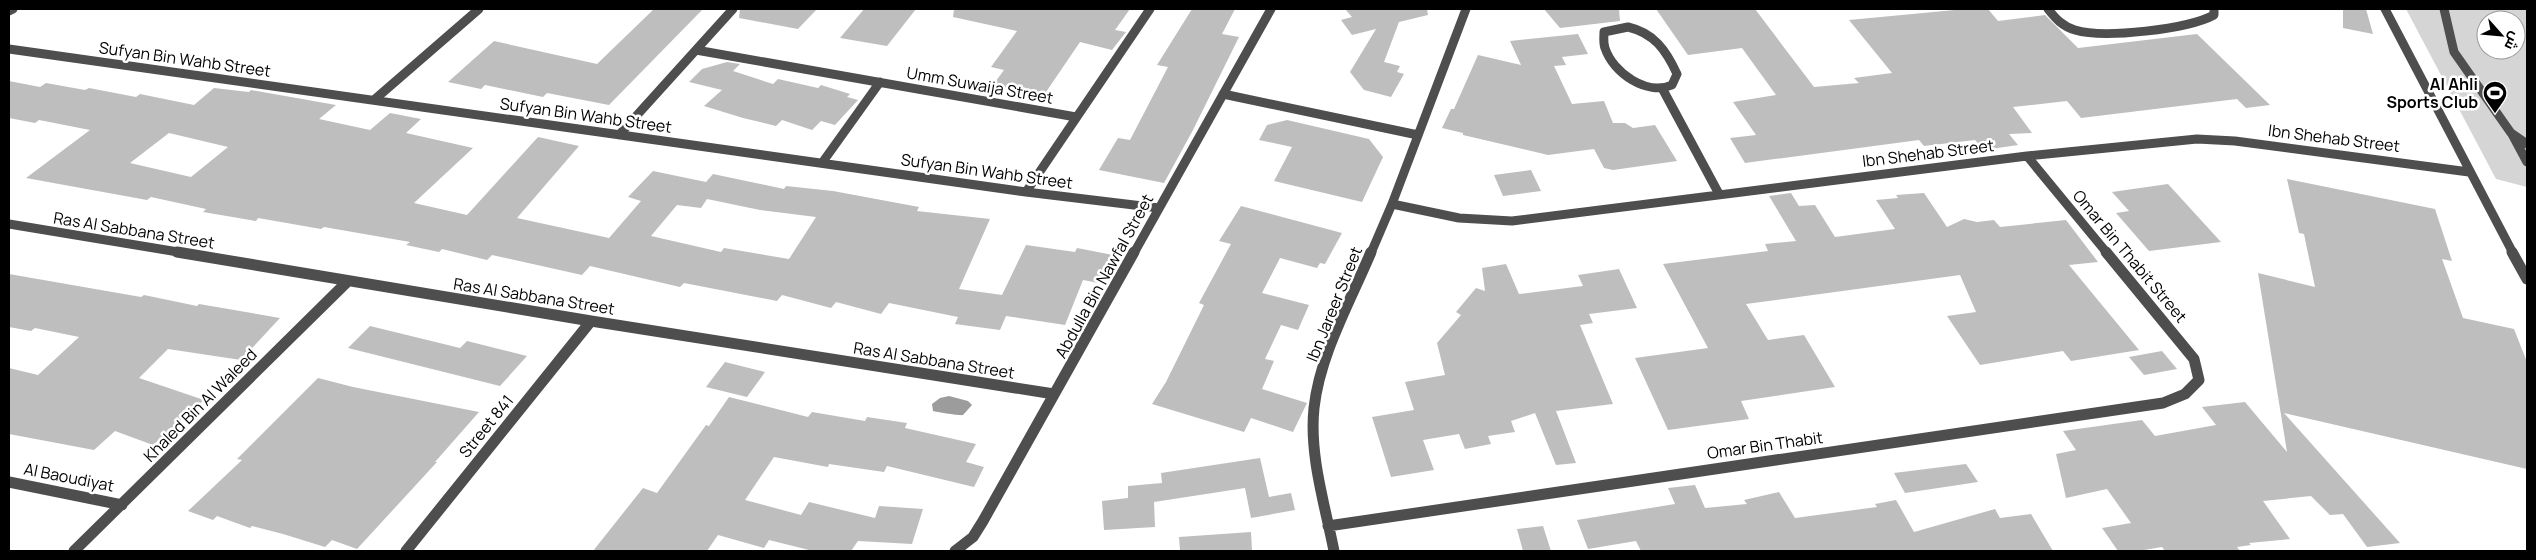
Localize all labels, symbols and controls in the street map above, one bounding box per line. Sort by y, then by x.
north arrow [2476,10,2526,60]
text: ش [2500,29,2526,53]
street label: Sufyan Bin Wahb Street [98,36,272,82]
street label: Umm Suwaija Street [905,61,1055,109]
place label: Al Ahli Sports Club [2386,73,2478,113]
sports icon: Al Ahli Sports Club [2482,80,2508,114]
street label: Sufyan Bin Wahb Street [499,92,673,138]
street label: Ibn Shehab Street [2267,119,2401,157]
street label: Ibn Shehab Street [1861,134,1995,172]
street label: Sufyan Bin Wahb Street [900,148,1074,194]
street label: Omar Bin Thabit Street [2068,185,2192,327]
street label: Abdulla Bin Nawfal Street [1050,190,1158,362]
street label: Ras Al Sabbana Street [52,206,216,254]
street label: Ibn Jareer Street [1301,243,1367,365]
street label: Ras Al Sabbana Street [452,272,616,320]
street label: Ras Al Sabbana Street [852,336,1016,384]
street label: Khaled Bin Al Waleed [138,343,262,467]
street label: Street 841 [454,390,518,462]
street label: Omar Bin Thabit [1706,426,1824,464]
street label: Al Baoudiyat [22,457,116,497]

